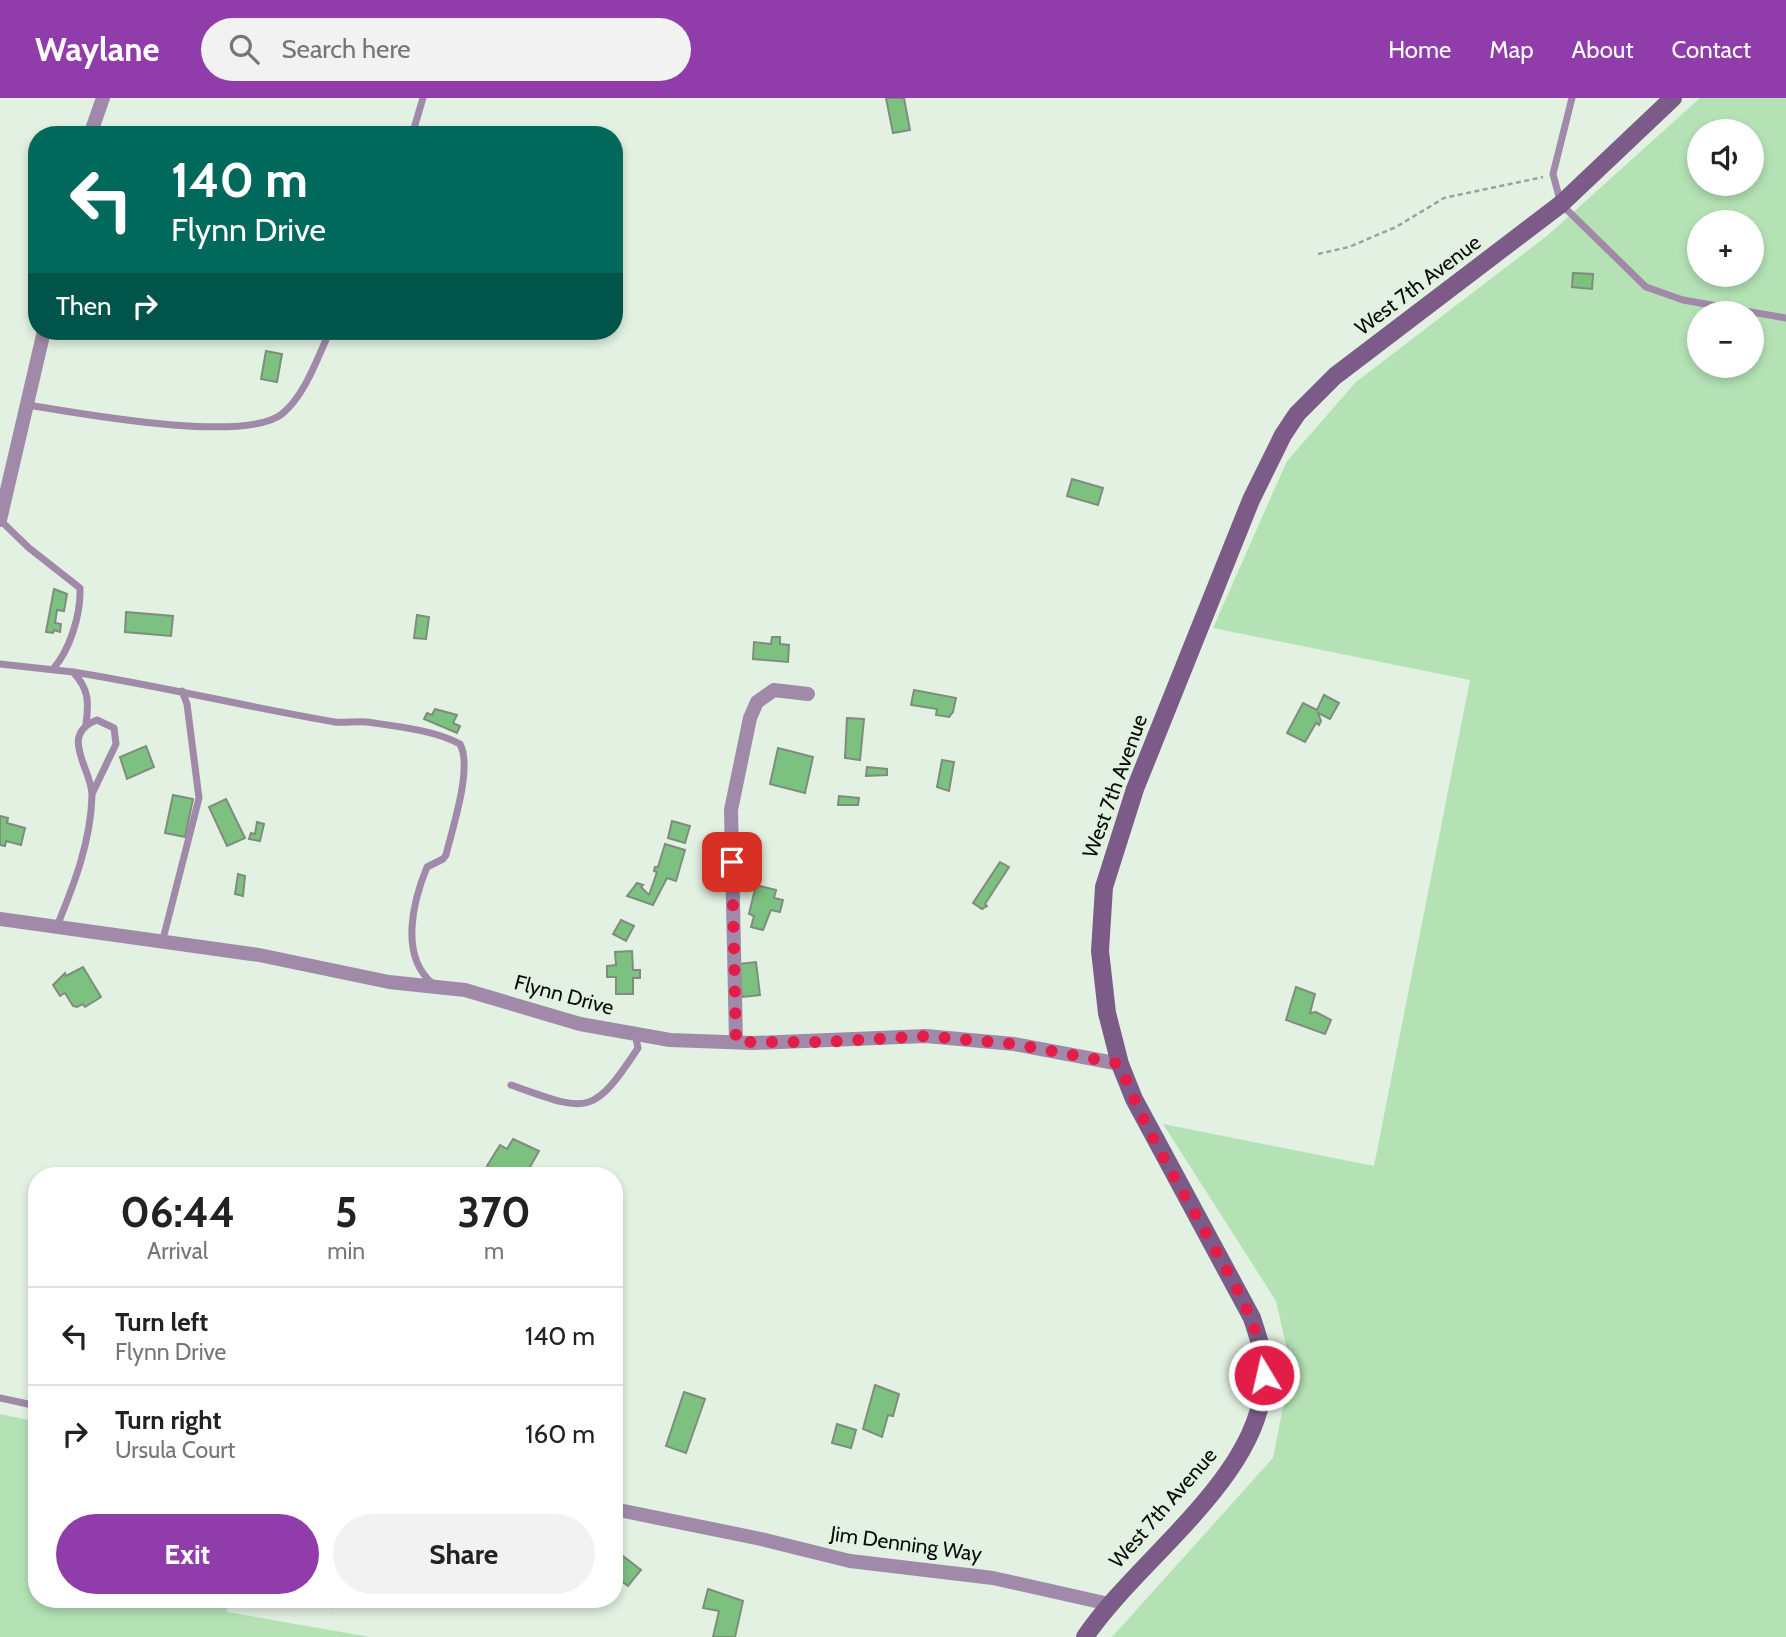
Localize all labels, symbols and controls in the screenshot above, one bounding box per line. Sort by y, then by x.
search box [201,18,691,81]
text: Waylane [35,29,159,69]
icon: search [225,30,263,68]
text: Search here [281,33,411,65]
text: Home [1388,35,1451,64]
text: Map [1489,35,1534,64]
text: About [1572,35,1634,64]
text: Contact [1672,35,1751,64]
map controls [1687,119,1764,378]
button: sound [1687,119,1764,196]
text: 140 m [171,150,308,209]
icon: left [56,154,147,245]
text: Flynn Drive [171,210,326,249]
button: + [1687,210,1764,287]
street label: West 7th Avenue [1350,229,1486,340]
icon: right [126,287,164,325]
text: Then [56,290,112,322]
button: − [1687,301,1764,378]
street label: West 7th Avenue [1077,711,1152,861]
pin [702,832,762,892]
icon: arrive [713,843,751,881]
street label: Flynn Drive [512,969,617,1020]
text: 06:44 [120,1186,235,1238]
text: 5 [335,1186,357,1238]
text: 370 [457,1186,531,1238]
text: Arrival [147,1237,208,1265]
text: min [327,1237,365,1265]
text: m [484,1237,504,1265]
text: Turn left [115,1306,208,1338]
icon: left [56,1317,94,1355]
text: 140 m [525,1320,595,1352]
text: Flynn Drive [115,1338,226,1366]
position arrow [1227,1338,1301,1412]
text: Turn right [115,1404,221,1436]
icon: right [56,1415,94,1453]
text: 160 m [525,1418,595,1450]
text: Ursula Court [115,1436,235,1464]
street label: West 7th Avenue [1104,1442,1222,1573]
button: Exit [56,1514,319,1594]
button: Share [333,1514,595,1594]
street label: Jim Denning Way [828,1520,984,1567]

